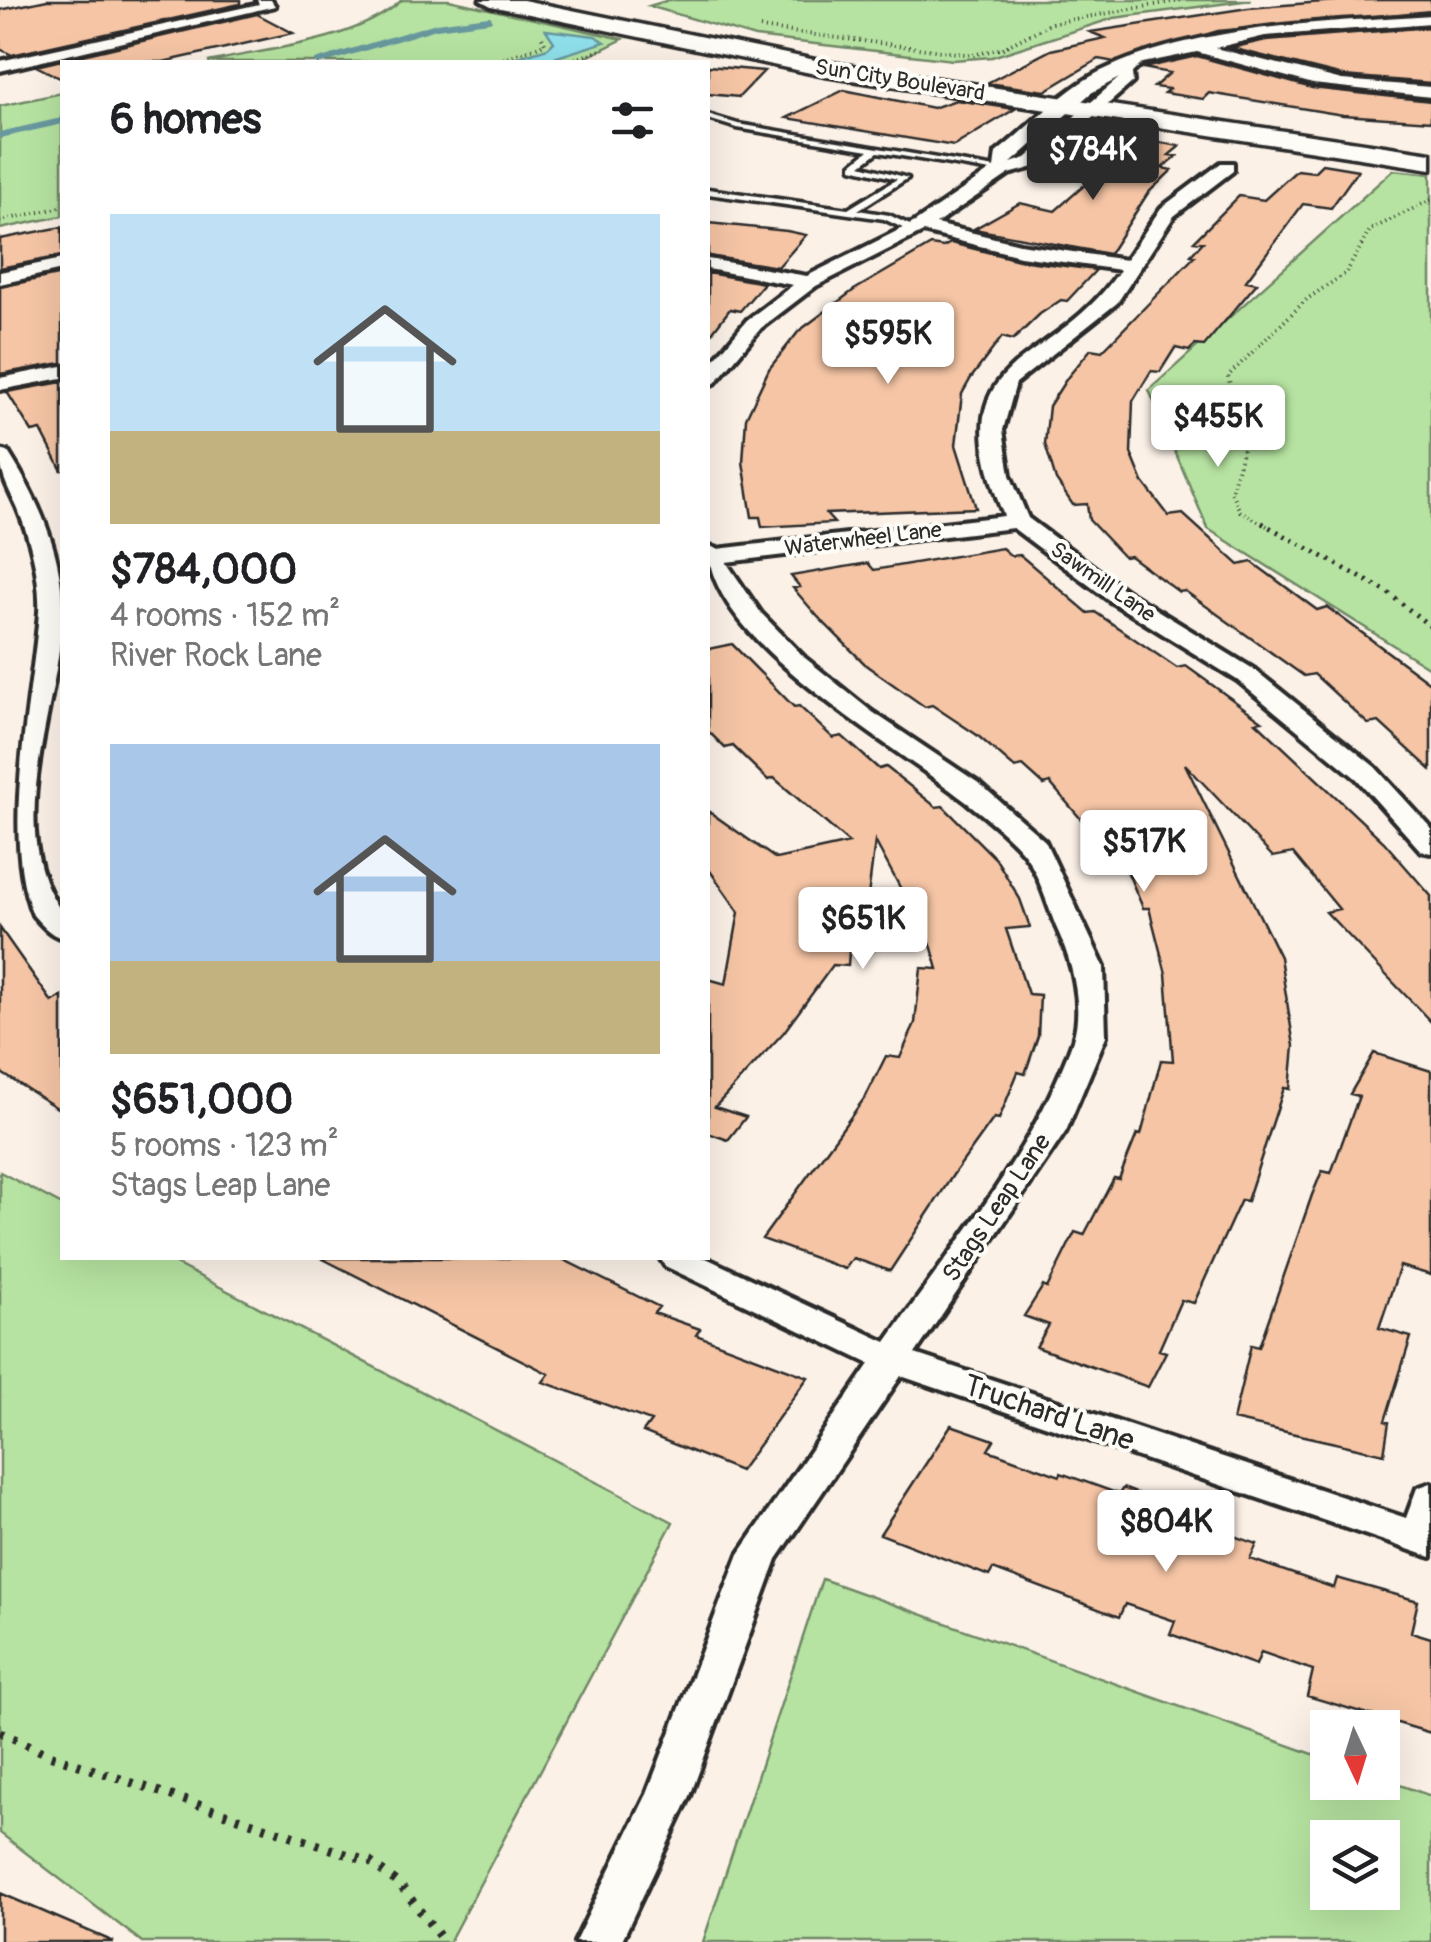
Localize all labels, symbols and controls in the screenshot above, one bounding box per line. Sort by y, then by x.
street label: Sun City Boulevard [813,53,987,107]
icon: filters [605,93,660,148]
text: 6 homes [110,94,261,146]
pin: $784K [1023,118,1163,203]
text: $784K [1049,130,1137,170]
icon: home [295,279,475,459]
pin: $595K [818,302,958,387]
text: $595K [844,314,932,354]
pin: $455K [1148,385,1288,470]
text: $455K [1173,397,1263,437]
street label: Waterwheel Lane [783,515,943,563]
street label: Sawmill Lane [1045,536,1161,629]
text: $784,000 [110,544,297,596]
text: 4 rooms · 152 m² [110,596,340,636]
text: River Rock Lane [110,636,322,676]
icon: home [295,809,475,989]
pin: $517K [1074,810,1214,895]
text: $517K [1102,822,1186,862]
pin: $651K [793,887,933,972]
text: $651K [820,899,906,939]
text: $651,000 [110,1074,293,1126]
text: 5 rooms · 123 m² [110,1126,339,1166]
street label: Stags Leap Lane [936,1127,1058,1288]
text: Stags Leap Lane [110,1166,330,1206]
street label: Truchard Lane [959,1367,1139,1460]
pin: $804K [1096,1490,1236,1575]
text: $804K [1119,1502,1213,1542]
north arrow [1310,1710,1400,1800]
map controls [1310,1710,1400,1910]
button: layers [1310,1820,1400,1910]

